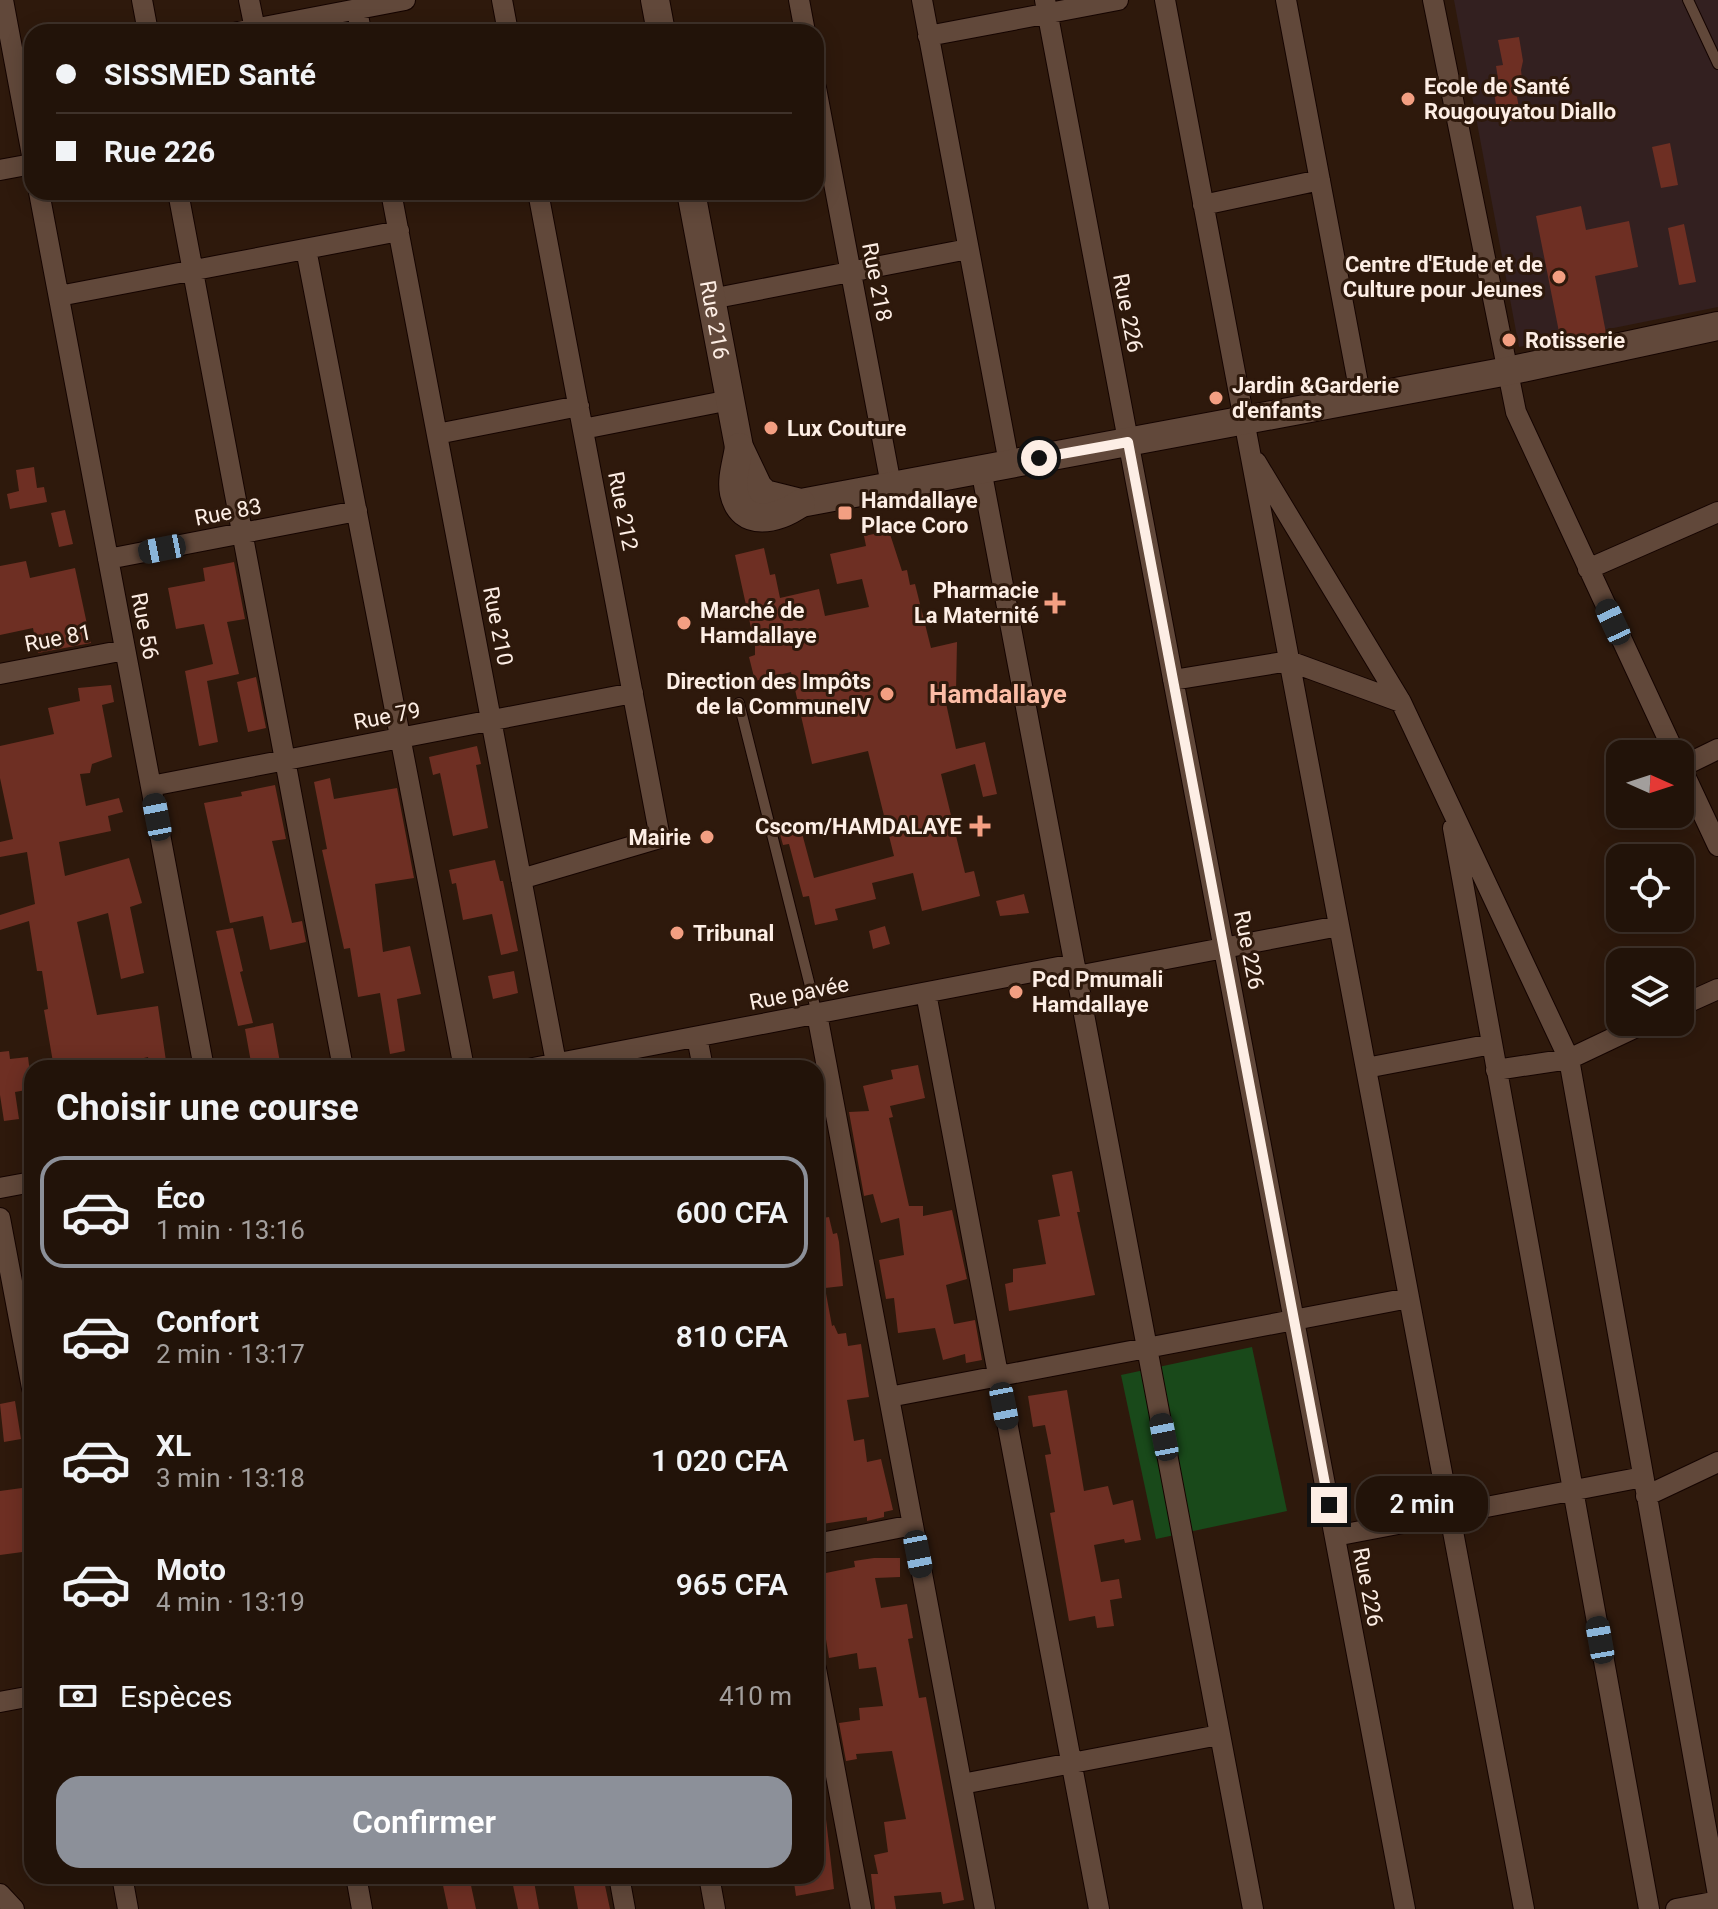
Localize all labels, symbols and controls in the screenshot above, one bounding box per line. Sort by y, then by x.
text: SISSMED Santé [104,57,316,92]
place label: Ecole de Santé Rougouyatou Diallo [1424,74,1616,124]
marker: Ecole de Santé Rougouyatou Diallo [1399,90,1417,108]
text: Rue 226 [104,134,215,169]
street label: Rue 218 [857,240,897,324]
place label: Centre d'Etude et de Culture pour Jeunes [1343,252,1543,302]
marker: Centre d'Etude et de Culture pour Jeunes [1550,268,1568,286]
street label: Rue 226 [1108,271,1148,355]
street label: Rue 216 [695,278,735,361]
place label: Rotisserie [1525,328,1625,353]
marker: Rotisserie [1500,331,1518,349]
place label: Jardin &Garderie d'enfants [1232,373,1399,423]
marker: Jardin &Garderie d'enfants [1207,389,1225,407]
place label: Lux Couture [787,416,906,441]
marker: Lux Couture [762,419,780,437]
route start [1021,440,1057,476]
street label: Rue 212 [603,469,643,553]
place label: Hamdallaye Place Coro [861,488,978,538]
street label: Rue 83 [192,493,264,531]
marker: Hamdallaye Place Coro [836,504,854,522]
car [136,533,188,565]
place label: Pharmacie La Maternité [914,578,1039,628]
street label: Rue 210 [478,584,518,668]
street label: Rue 56 [126,590,164,662]
marker: Pharmacie La Maternité [1046,594,1064,612]
car [1592,595,1634,649]
place label: Marché de Hamdallaye [700,598,817,648]
marker: Marché de Hamdallaye [675,614,693,632]
street label: Rue 81 [22,619,94,657]
place label: Direction des Impôts de la CommuneIV [666,669,872,719]
district label: Hamdallaye [929,679,1067,709]
marker: Direction des Impôts de la CommuneIV [878,685,896,703]
street label: Rue 79 [351,697,423,735]
north arrow [1606,740,1694,828]
map controls [1606,740,1694,1036]
car [141,791,173,843]
place label: Cscom/HAMDALAYE [755,814,962,839]
marker: Cscom/HAMDALAYE [969,815,991,837]
place label: Mairie [628,825,691,850]
marker: Mairie [698,828,716,846]
button: locate [1606,844,1694,932]
street label: Rue 226 [1229,908,1269,992]
place label: Tribunal [693,921,774,946]
marker: Tribunal [668,924,686,942]
button: layers [1606,948,1694,1036]
place label: Pcd Pmumali Hamdallaye [1032,967,1163,1017]
street label: Rue pavée [747,971,851,1015]
marker: Pcd Pmumali Hamdallaye [1007,983,1025,1001]
text: Choisir une course [56,1087,359,1129]
icon: car [60,1176,132,1248]
text: Éco [156,1180,205,1215]
text: 600 CFA [676,1195,788,1230]
text: 1 min · 13:16 [156,1215,305,1245]
icon: car [60,1300,132,1372]
text: Confort [156,1304,259,1339]
text: 810 CFA [676,1319,788,1354]
text: 2 min · 13:17 [156,1339,305,1369]
car [988,1380,1020,1432]
car [1148,1411,1180,1463]
icon: car [60,1424,132,1496]
text: XL [156,1428,191,1463]
text: 1 020 CFA [651,1443,788,1478]
text: 3 min · 13:18 [156,1463,305,1493]
callout: 2 min [1357,1477,1489,1533]
route end [1311,1487,1347,1523]
text: 2 min [1389,1489,1455,1519]
car [902,1528,934,1580]
street label: Rue 226 [1348,1545,1388,1629]
icon: car [60,1548,132,1620]
text: Moto [156,1552,226,1587]
text: 965 CFA [676,1567,788,1602]
text: 4 min · 13:19 [156,1587,305,1617]
car [1584,1614,1616,1666]
icon: cash [56,1674,100,1718]
text: Espèces [120,1679,232,1714]
text: 410 m [719,1681,792,1711]
button: Confirmer [56,1776,792,1868]

